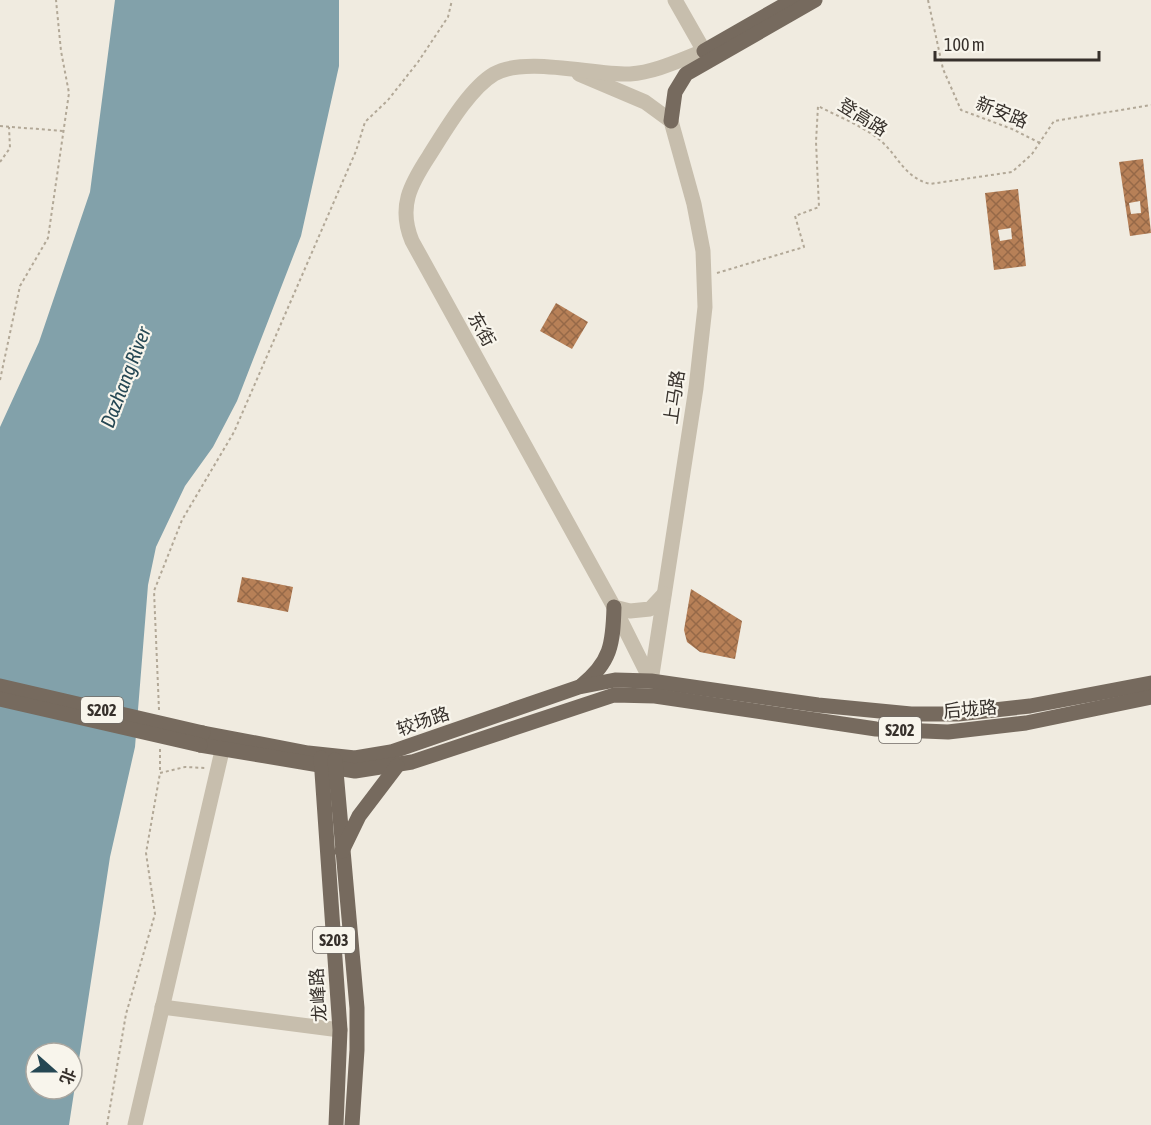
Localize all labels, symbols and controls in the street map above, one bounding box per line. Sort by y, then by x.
scale bar [935,24,1098,62]
text: 100 m [944,34,985,55]
street label: 新安路 [973,92,1031,132]
street label: 登高路 [835,94,891,140]
street label: 东街 [464,308,500,350]
water label: Dazhang River [95,322,155,431]
street label: 上马路 [660,369,688,425]
street label: 后垅路 [942,696,998,722]
road number: S202 [81,697,123,723]
street label: 较场路 [394,702,452,740]
road number: S202 [879,717,921,743]
road number: S203 [313,927,355,953]
street label: 龙峰路 [306,967,330,1023]
north arrow [24,1041,84,1101]
text: 北 [57,1066,79,1087]

